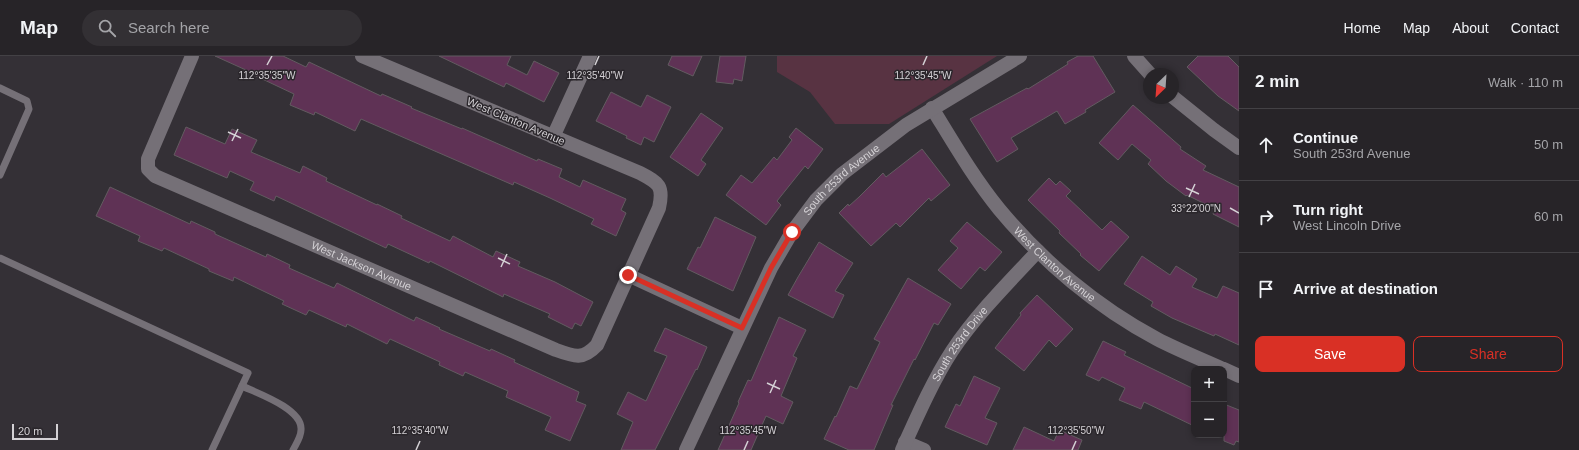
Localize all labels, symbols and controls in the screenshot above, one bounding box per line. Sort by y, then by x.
search box [82,10,362,46]
text: Map [20,17,58,38]
icon: search [96,17,118,39]
text: Search here [128,19,210,36]
text: Home [1344,20,1381,36]
text: Map [1403,20,1430,36]
text: About [1452,20,1489,36]
text: Contact [1511,20,1559,36]
north arrow [1143,68,1179,104]
text: 112°35'35"W [238,70,296,81]
text: 112°35'40"W [566,70,624,81]
text: 112°35'45"W [894,70,952,81]
text: 2 min [1255,72,1299,91]
text: Walk · 110 m [1488,75,1563,90]
street label: West Clanton Avenue [465,95,567,147]
text: Continue [1293,129,1358,146]
icon: ahead [1255,134,1277,156]
text: 50 m [1534,137,1563,152]
street label: South 253rd Avenue [801,142,882,217]
text: South 253rd Avenue [1293,146,1411,161]
text: Turn right [1293,201,1363,218]
text: 33°22'00"N [1171,203,1221,214]
icon: right [1255,206,1277,228]
text: 60 m [1534,209,1563,224]
text: West Lincoln Drive [1293,218,1401,233]
route start [783,223,801,241]
street label: West Clanton Avenue [1012,225,1098,304]
street label: West Jackson Avenue [310,239,413,293]
route end [619,266,637,284]
icon: arrive [1255,278,1277,300]
text: Arrive at destination [1293,280,1438,297]
street label: South 253rd Drive [929,304,990,384]
button: Save [1255,336,1405,372]
button: Share [1413,336,1563,372]
map controls [1191,366,1227,438]
button: + [1191,366,1227,402]
button: − [1191,402,1227,438]
scale bar [12,422,58,441]
text: 20 m [18,425,42,437]
text: 112°35'40"W [391,425,449,436]
text: 112°35'45"W [719,425,777,436]
text: 112°35'50"W [1047,425,1105,436]

